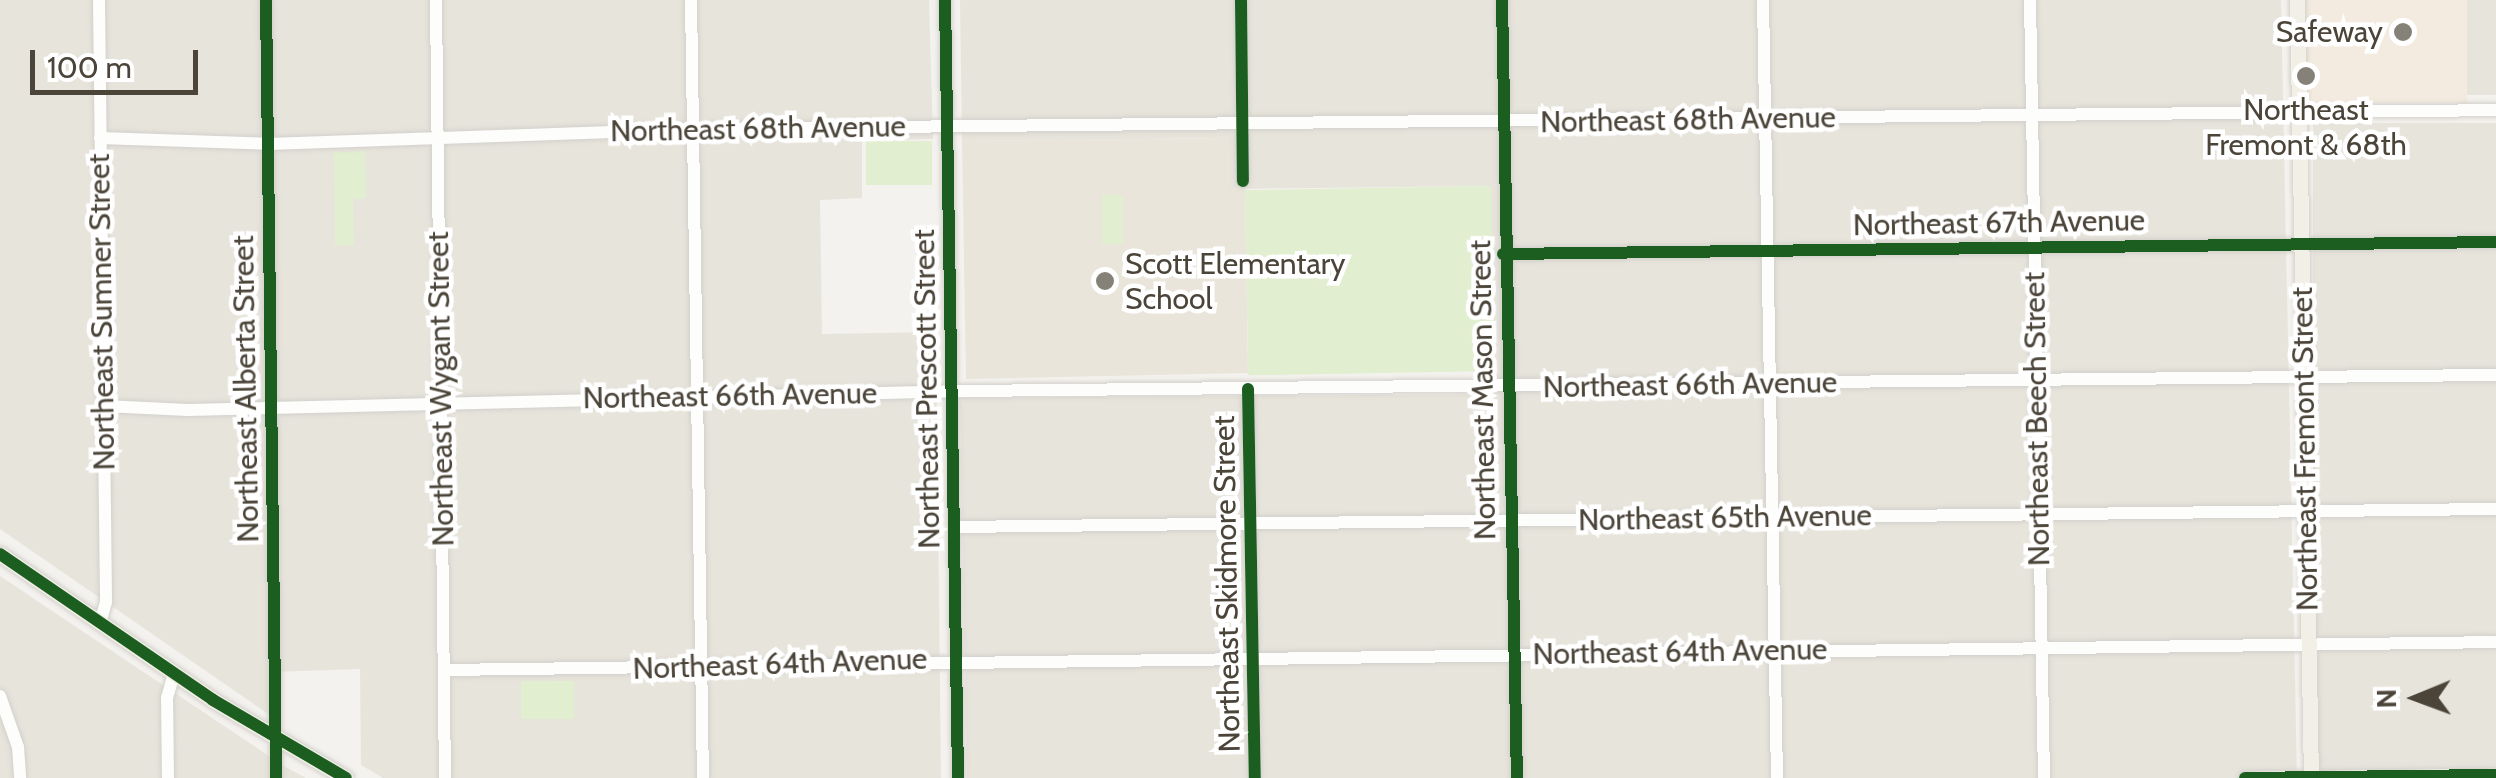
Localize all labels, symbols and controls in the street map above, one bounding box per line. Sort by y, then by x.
place label: Safeway [2276,14,2383,50]
marker: Safeway [2392,21,2414,43]
scale bar [35,30,202,92]
text: 100 m [47,49,132,86]
marker: Northeast Fremont & 68th [2295,65,2317,87]
place label: Northeast Fremont & 68th [2205,92,2407,162]
street label: Northeast 68th Avenue [1540,99,1836,141]
street label: Northeast 68th Avenue [610,108,906,150]
street label: Northeast Sumner Street [81,153,123,471]
street label: Northeast 67th Avenue [1853,202,2145,244]
street label: Northeast Prescott Street [906,229,948,549]
street label: Northeast Wygant Street [420,231,462,547]
street label: Northeast Alberta Street [225,235,267,543]
street label: Northeast Mason Street [1462,240,1504,540]
place label: Scott Elementary School [1125,246,1345,316]
marker: Scott Elementary School [1094,270,1116,292]
street label: Northeast Beech Street [2016,271,2058,567]
street label: Northeast Fremont Street [2284,287,2326,611]
street label: Northeast 66th Avenue [1542,364,1838,406]
street label: Northeast 66th Avenue [582,375,878,417]
street label: Northeast Skidmore Street [1206,415,1248,753]
street label: Northeast 65th Avenue [1578,497,1872,539]
street label: Northeast 64th Avenue [1532,631,1828,673]
street label: Northeast 64th Avenue [632,641,928,687]
north arrow [2366,648,2466,748]
text: N [2369,688,2403,709]

